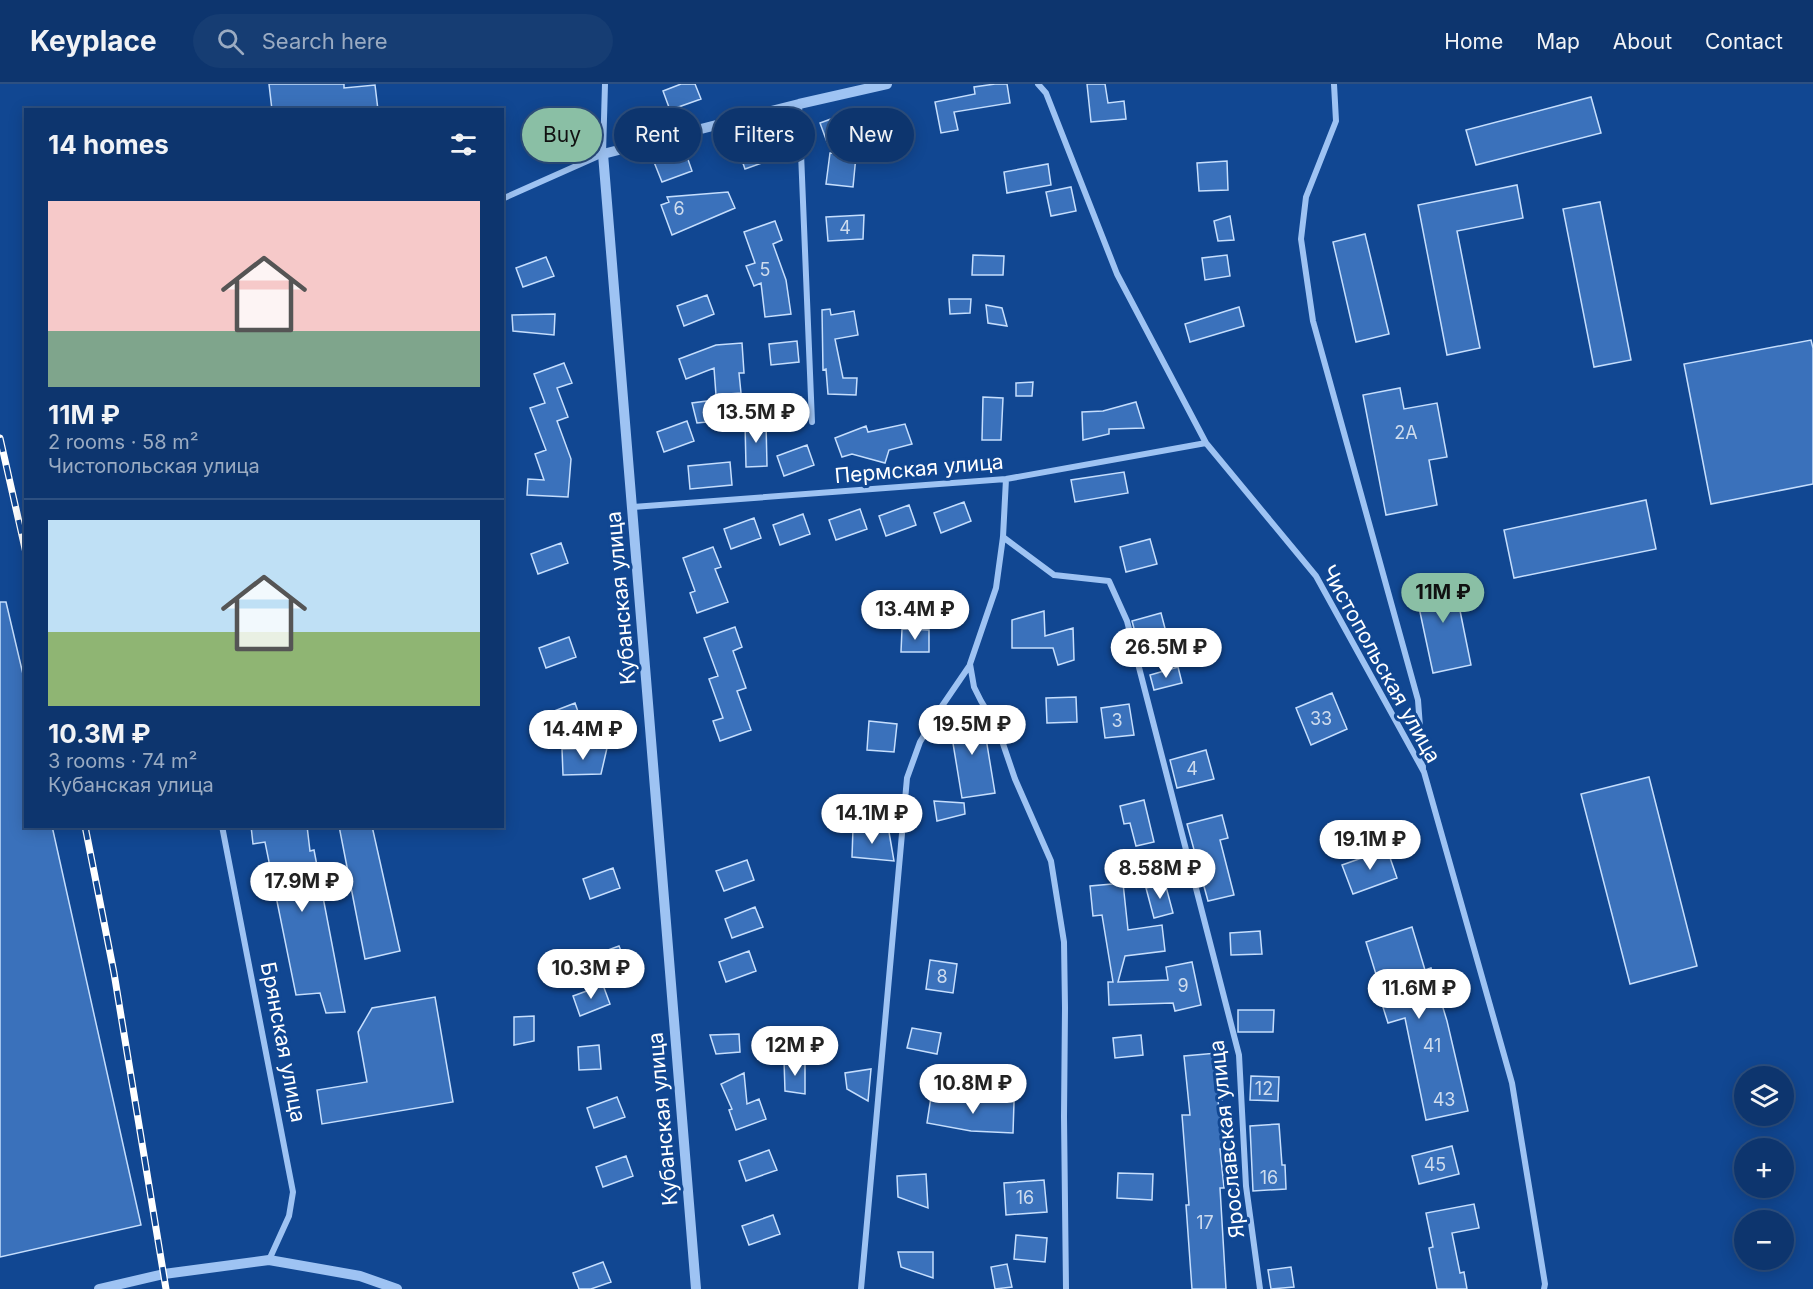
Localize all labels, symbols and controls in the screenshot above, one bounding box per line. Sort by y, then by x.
search box [193,14,613,68]
text: Keyplace [30,24,157,58]
icon: search [214,25,247,58]
text: Search here [262,28,388,54]
text: Home [1444,29,1503,54]
text: Map [1536,29,1580,54]
text: About [1613,29,1672,54]
text: Contact [1705,29,1783,54]
chip: Buy [522,108,602,162]
chip: Rent [614,108,701,162]
chip: Filters [713,108,815,162]
chip: New [827,108,914,162]
icon: filters [447,128,480,161]
text: 14 homes [48,129,169,160]
house number: 6 [673,198,685,219]
house number: 4 [839,217,851,238]
icon: home [210,240,318,348]
house number: 5 [760,259,770,280]
pin: 13.5M ₽ [701,393,811,444]
text: 11M ₽ [48,399,120,430]
text: 13.5M ₽ [717,400,795,424]
house number: 2А [1394,422,1418,443]
text: 2 rooms · 58 m² [48,430,199,454]
street label: Пермская улица [834,449,1004,488]
text: Чистопольская улица [48,454,260,478]
street label: Кубанская улица [600,510,641,686]
icon: home [210,559,318,667]
street label: Чистопольская улица [1317,560,1446,767]
pin: 11M ₽ [1401,573,1485,624]
text: 11M ₽ [1415,580,1471,604]
pin: 13.4M ₽ [860,590,970,641]
text: 13.4M ₽ [875,597,955,621]
pin: 26.5M ₽ [1111,628,1221,679]
text: 26.5M ₽ [1125,635,1207,659]
pin: 19.5M ₽ [917,705,1027,756]
house number: 33 [1310,708,1332,729]
pin: 14.4M ₽ [528,710,638,761]
house number: 3 [1111,710,1123,731]
text: 19.5M ₽ [933,712,1011,736]
text: 14.4M ₽ [543,717,623,741]
text: 10.3M ₽ [48,718,151,749]
text: 3 rooms · 74 m² [48,749,197,773]
house number: 4 [1186,758,1198,779]
text: Кубанская улица [48,773,214,797]
pin: 14.1M ₽ [817,794,927,845]
text: 14.1M ₽ [835,801,909,825]
pin: 19.1M ₽ [1315,820,1425,871]
text: 19.1M ₽ [1334,827,1406,851]
pin: 8.58M ₽ [1105,849,1215,900]
text: 8.58M ₽ [1118,856,1202,880]
pin: 17.9M ₽ [247,862,357,913]
text: 17.9M ₽ [264,869,340,893]
pin: 10.3M ₽ [536,949,646,1000]
text: 10.3M ₽ [552,956,630,980]
street label: Брянская улица [256,960,311,1124]
house number: 8 [936,966,948,987]
pin: 11.6M ₽ [1364,969,1474,1020]
house number: 9 [1177,975,1189,996]
text: 11.6M ₽ [1382,976,1456,1000]
pin: 12M ₽ [753,1026,837,1077]
street label: Кубанская улица [642,1031,683,1207]
text: 12M ₽ [765,1033,825,1057]
house number: 41 [1423,1035,1441,1056]
street label: Ярославская улица [1204,1039,1249,1239]
pin: 10.8M ₽ [918,1064,1028,1115]
map controls [1734,1066,1794,1270]
button: layers [1734,1066,1794,1126]
text: 10.8M ₽ [934,1071,1012,1095]
house number: 12 [1255,1078,1273,1099]
house number: 43 [1433,1089,1455,1110]
button: + [1734,1138,1794,1198]
house number: 45 [1424,1154,1446,1175]
house number: 16 [1260,1167,1278,1188]
house number: 16 [1016,1187,1034,1208]
button: − [1734,1210,1794,1270]
house number: 17 [1196,1212,1214,1233]

